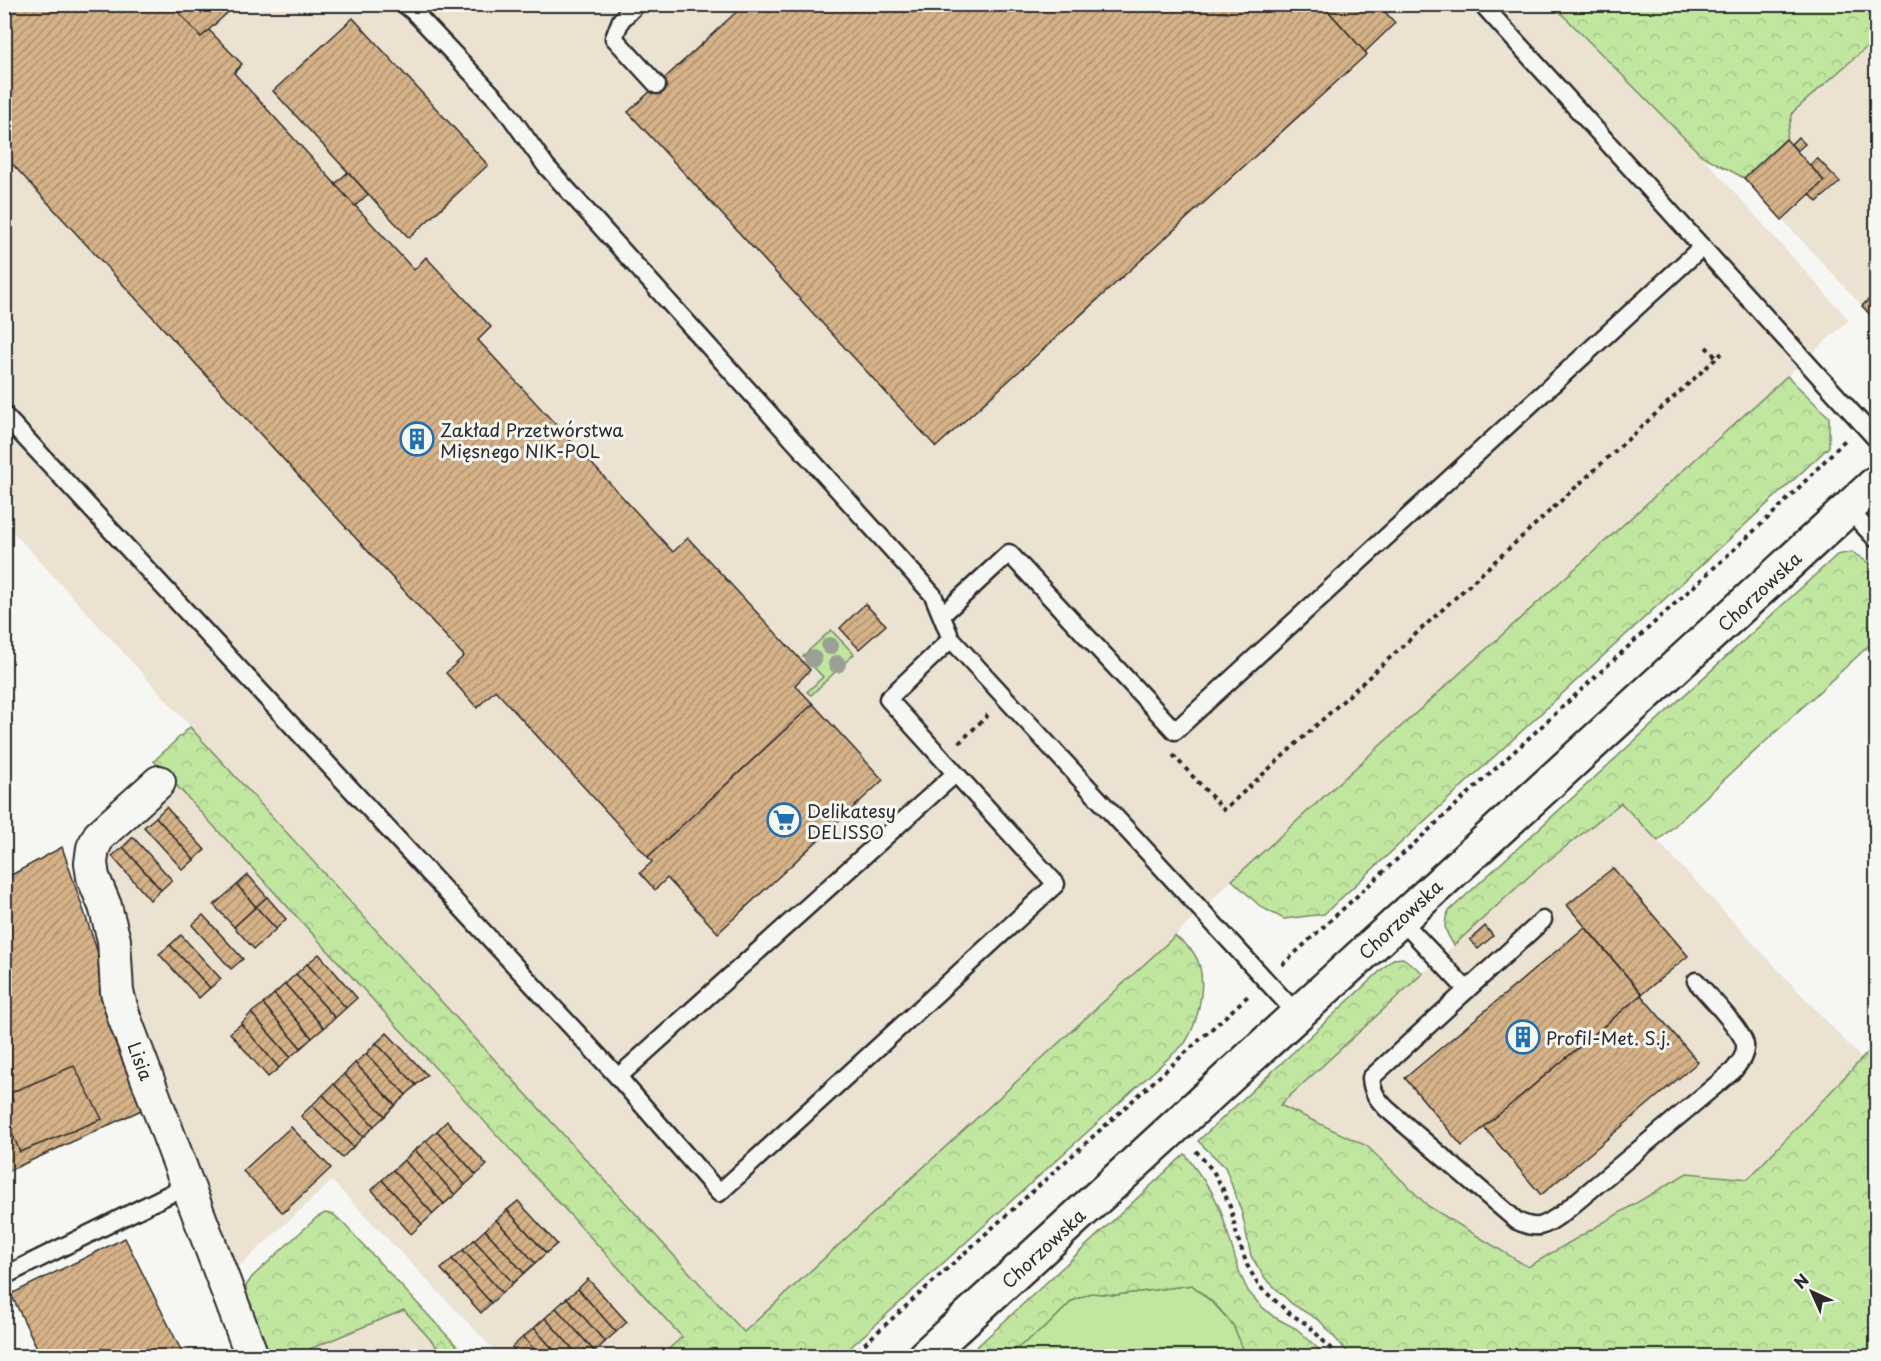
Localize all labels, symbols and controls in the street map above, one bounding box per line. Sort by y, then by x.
place label: Zakład Przetwórstwa Mięsnego NIK-POL [440,416,624,464]
building icon: Zakład Przetwórstwa Mięsnego NIK-POL [399,421,435,457]
street label: Chorzowska [1711,544,1808,637]
place label: Delikatesy DELISSO [807,797,896,845]
supermarket icon: Delikatesy DELISSO [766,802,802,838]
street label: Chorzowska [1352,872,1449,965]
building icon: Profil-Met. S.j. [1505,1019,1541,1055]
place label: Profil-Met. S.j. [1546,1024,1671,1051]
street label: Lisia [121,1038,161,1084]
street label: Chorzowska [995,1201,1092,1294]
north arrow [1782,1262,1842,1322]
text: N [1788,1268,1814,1294]

